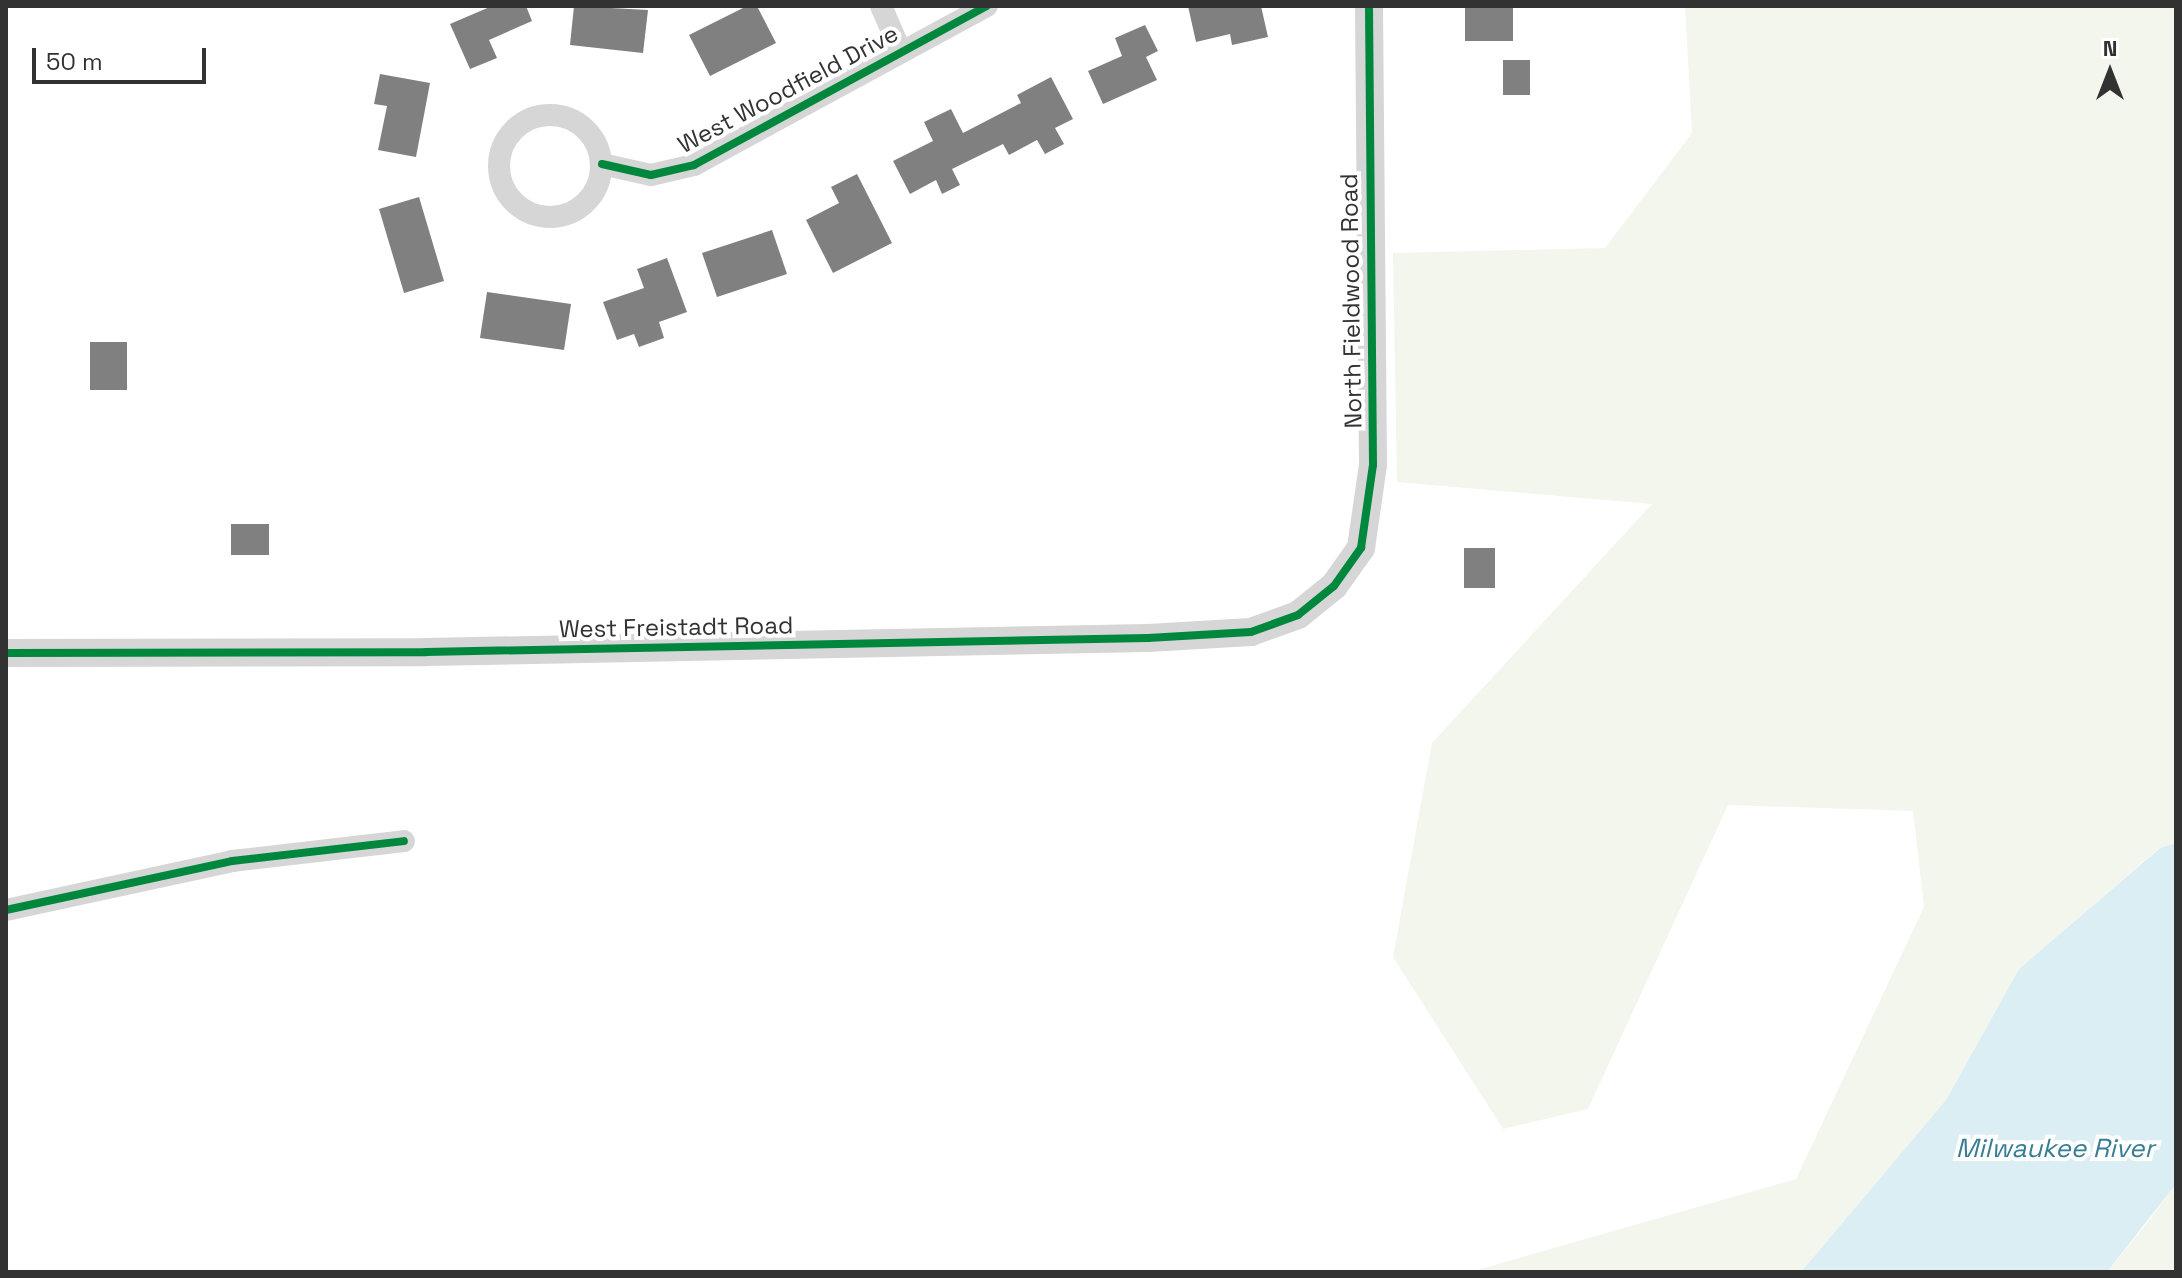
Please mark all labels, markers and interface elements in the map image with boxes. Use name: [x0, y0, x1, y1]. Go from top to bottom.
street label: West Woodfield Drive: [673, 19, 903, 159]
scale bar: [36, 32, 210, 82]
north arrow: [2070, 32, 2150, 112]
text: N: [2103, 34, 2117, 62]
text: 50 m: [46, 46, 103, 77]
street label: North Fieldwood Road: [1334, 173, 1368, 429]
street label: West Freistadt Road: [559, 611, 793, 643]
water label: Milwaukee River: [1956, 1133, 2154, 1165]

